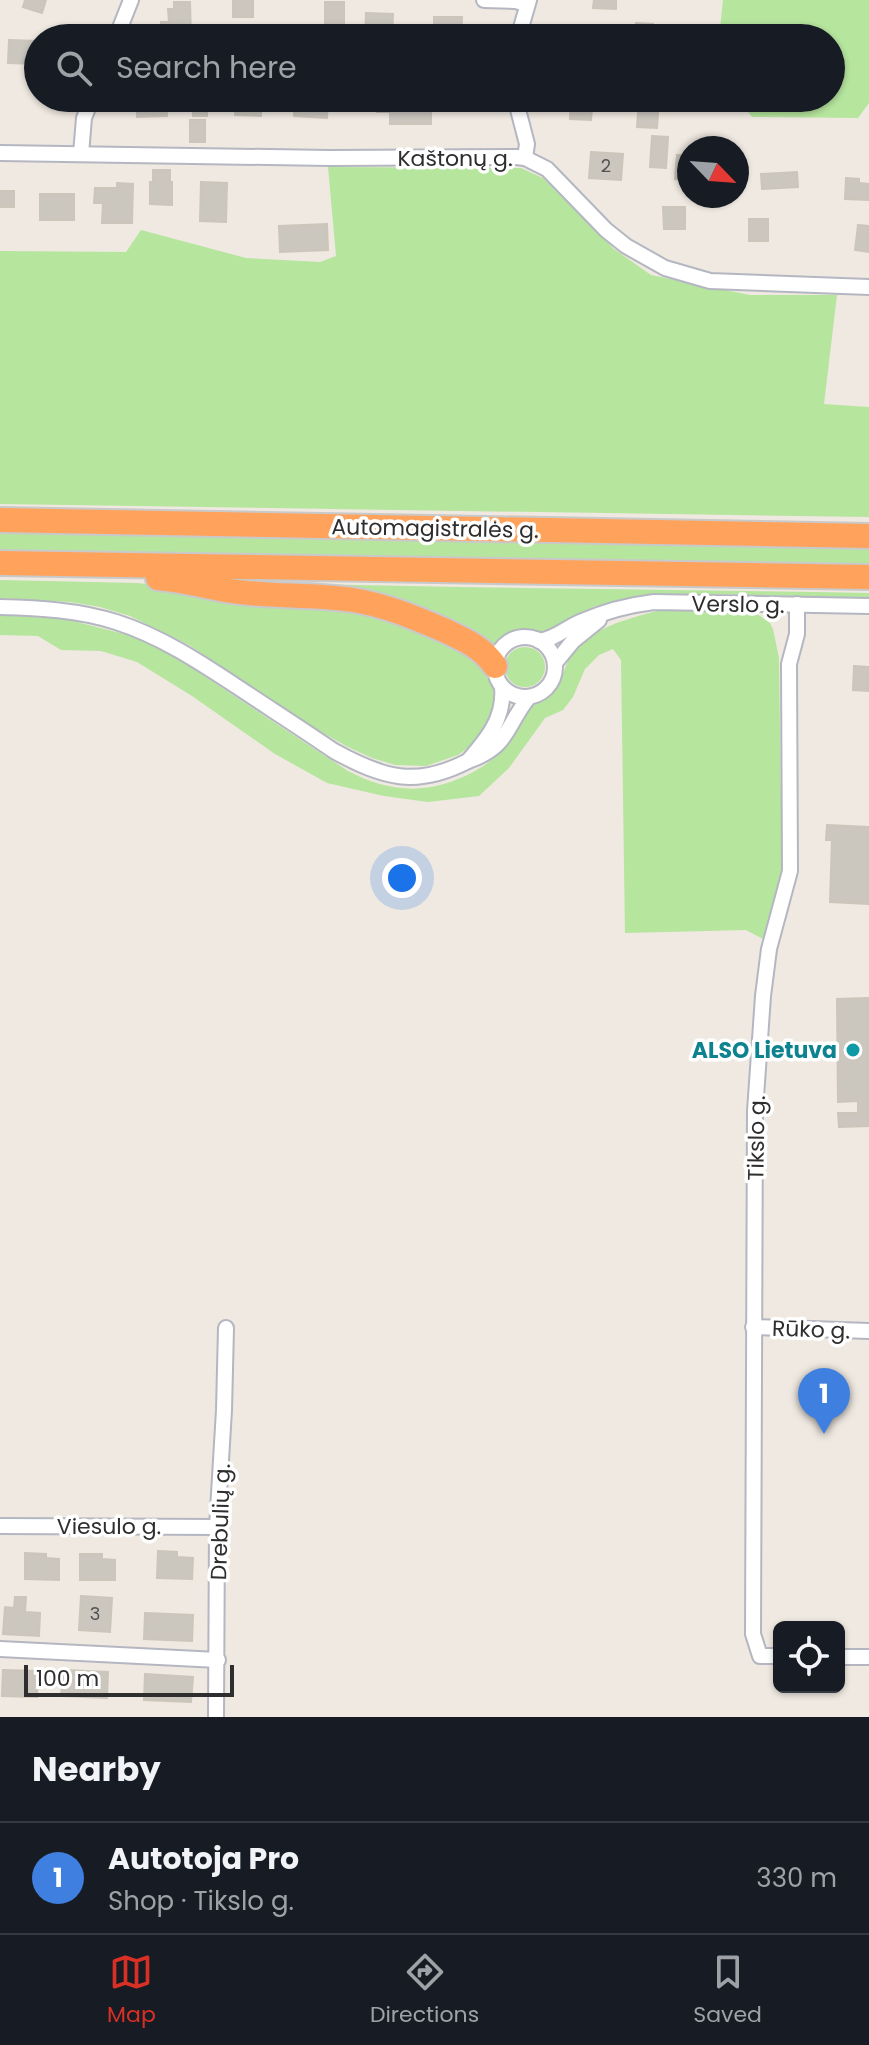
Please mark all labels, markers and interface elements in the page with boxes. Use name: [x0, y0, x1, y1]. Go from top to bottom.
search box: [24, 24, 845, 112]
icon: search: [52, 46, 96, 90]
text: Search here: [116, 46, 297, 89]
north arrow: [677, 136, 749, 208]
street label: Kaštonų g.: [397, 143, 513, 174]
house number: 2: [601, 153, 611, 178]
street label: Automagistralės g.: [331, 511, 539, 546]
street label: Verslo g.: [691, 588, 785, 621]
your location: [382, 858, 422, 898]
place label: ALSO Lietuva: [692, 1035, 837, 1066]
marker: ALSO Lietuva: [844, 1041, 862, 1059]
street label: Tikslo g.: [740, 1095, 773, 1181]
street label: Rūko g.: [771, 1313, 851, 1346]
pin: 1: [798, 1368, 850, 1434]
street label: Drebulių g.: [203, 1463, 238, 1581]
street label: Viesulo g.: [57, 1511, 161, 1542]
house number: 3: [90, 1601, 100, 1626]
map controls: [773, 1621, 845, 1693]
button: locate: [773, 1621, 845, 1693]
scale bar: [24, 1661, 234, 1697]
text: 100 m: [36, 1663, 99, 1694]
text: Nearby: [32, 1745, 161, 1793]
text: Autotoja Pro: [108, 1837, 299, 1880]
text: 1: [53, 1860, 63, 1896]
text: 330 m: [756, 1860, 837, 1896]
text: Shop · Tikslo g.: [108, 1883, 294, 1919]
tab: Map: [107, 1950, 156, 2031]
tab: Directions: [370, 1950, 479, 2031]
tab: Saved: [693, 1950, 762, 2031]

